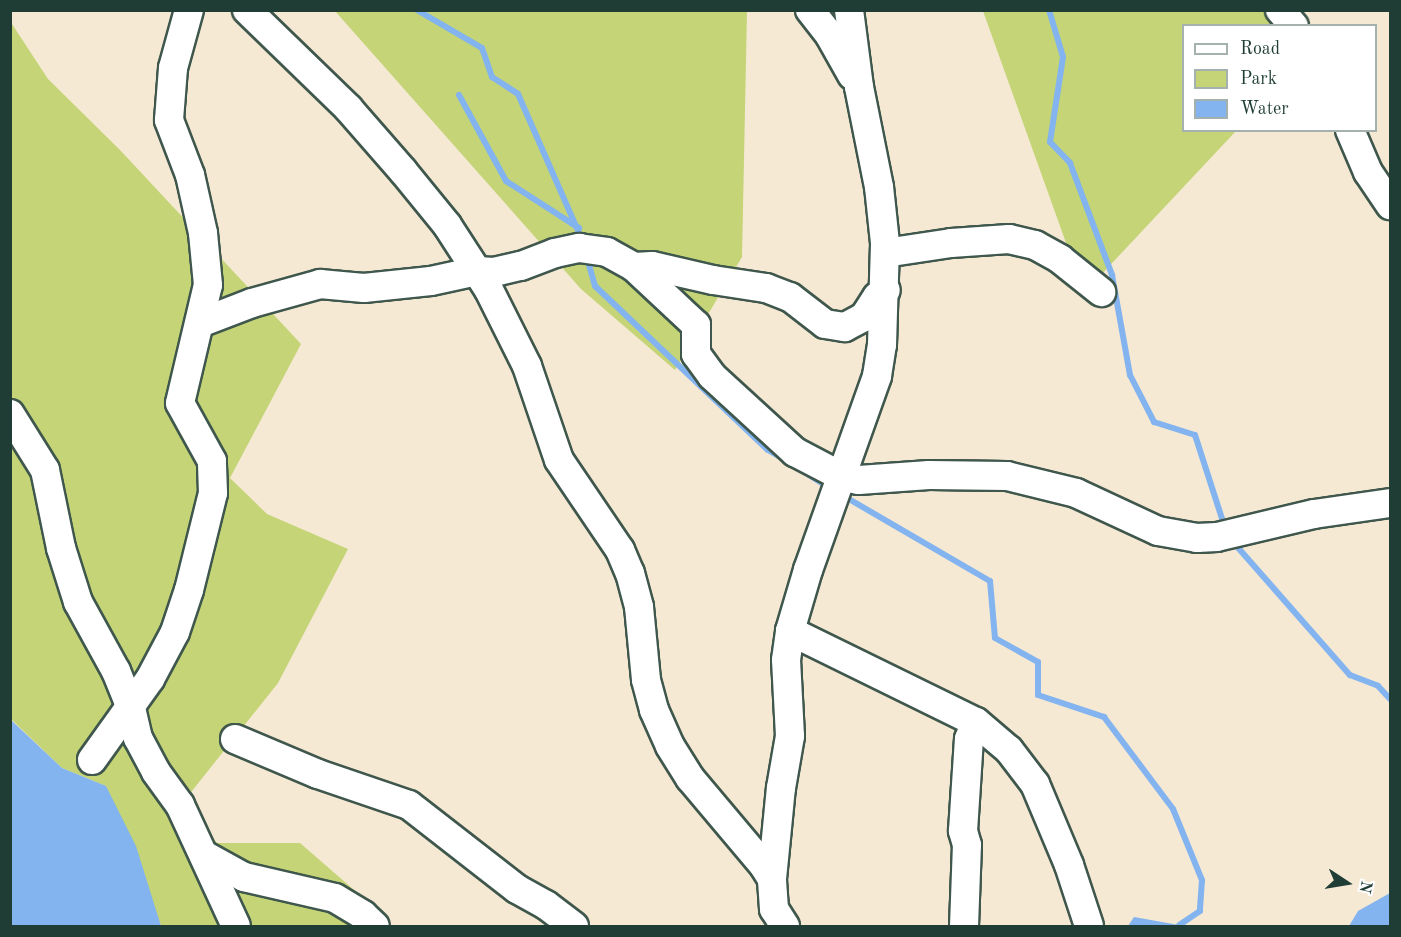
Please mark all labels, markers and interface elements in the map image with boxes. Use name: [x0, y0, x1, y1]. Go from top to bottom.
legend: [1182, 24, 1377, 132]
text: Road: [1240, 40, 1280, 58]
text: Park: [1240, 70, 1277, 88]
text: Water: [1240, 100, 1289, 118]
north arrow: [1317, 853, 1377, 913]
text: N: [1356, 879, 1374, 894]

